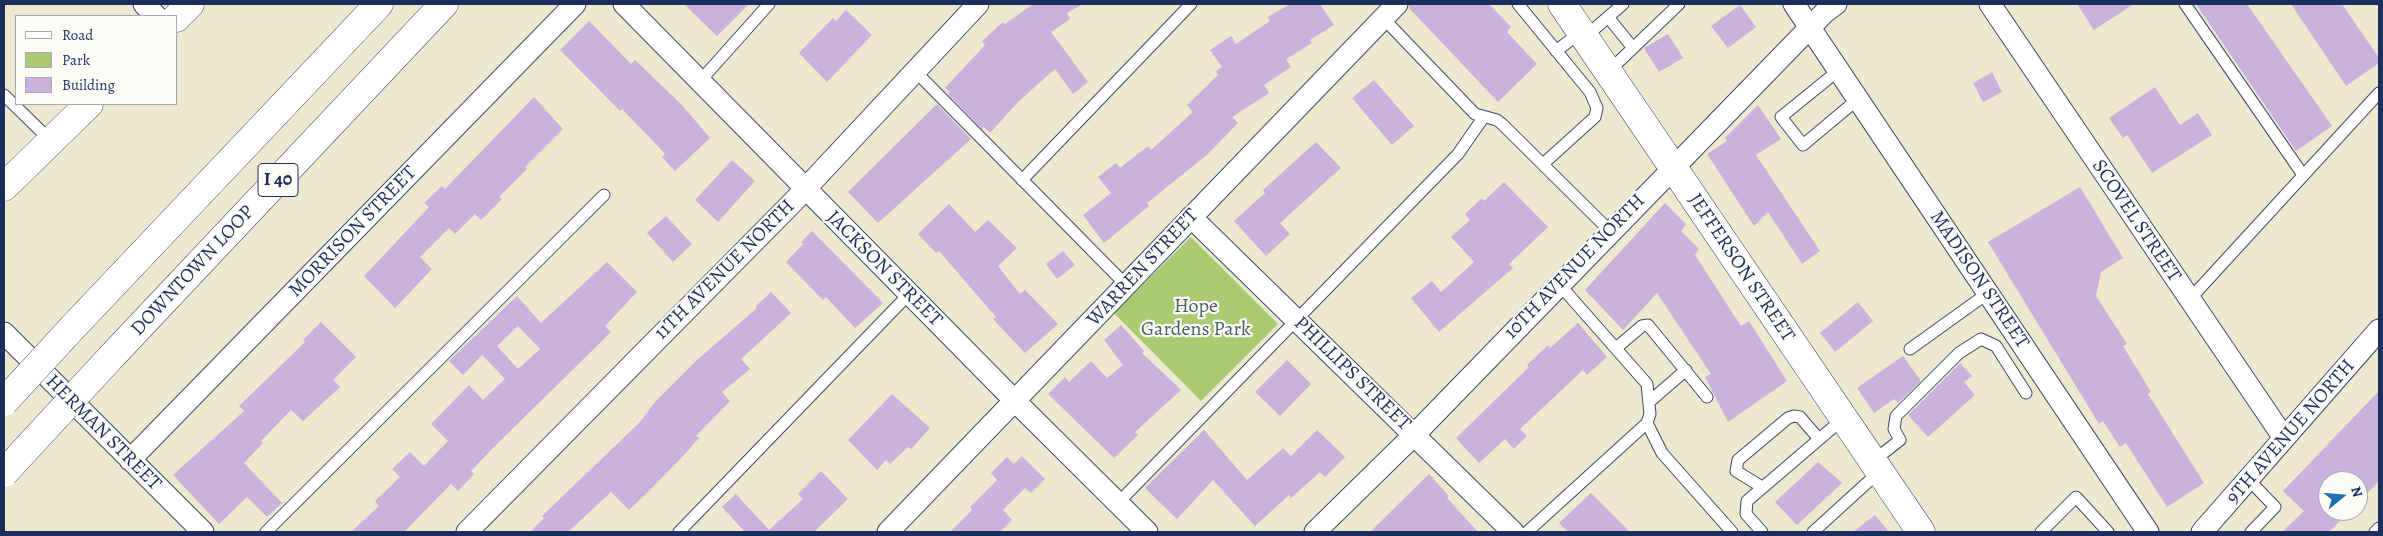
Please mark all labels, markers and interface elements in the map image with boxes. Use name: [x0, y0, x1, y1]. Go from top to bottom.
legend: [15, 15, 178, 105]
text: Road: [62, 25, 93, 45]
text: Park: [62, 50, 90, 70]
text: Building: [62, 75, 115, 95]
street label: SCOVEL STREET: [2086, 155, 2186, 287]
street label: MORRISON STREET: [284, 161, 422, 303]
road number: I 40: [258, 164, 298, 196]
street label: 10TH AVENUE NORTH: [1499, 189, 1651, 345]
street label: JEFFERSON STREET: [1682, 189, 1800, 347]
street label: 11TH AVENUE NORTH: [650, 195, 800, 345]
street label: DOWNTOWN LOOP: [126, 201, 260, 341]
street label: WARREN STREET: [1082, 204, 1204, 332]
street label: JACKSON STREET: [821, 206, 947, 332]
street label: MADISON STREET: [1924, 207, 2034, 353]
park label: Hope Gardens Park: [1141, 295, 1251, 342]
street label: PHILLIPS STREET: [1288, 312, 1416, 436]
street label: 9TH AVENUE NORTH: [2222, 355, 2360, 509]
street label: HERMAN STREET: [40, 370, 166, 496]
north arrow: [2318, 471, 2368, 521]

